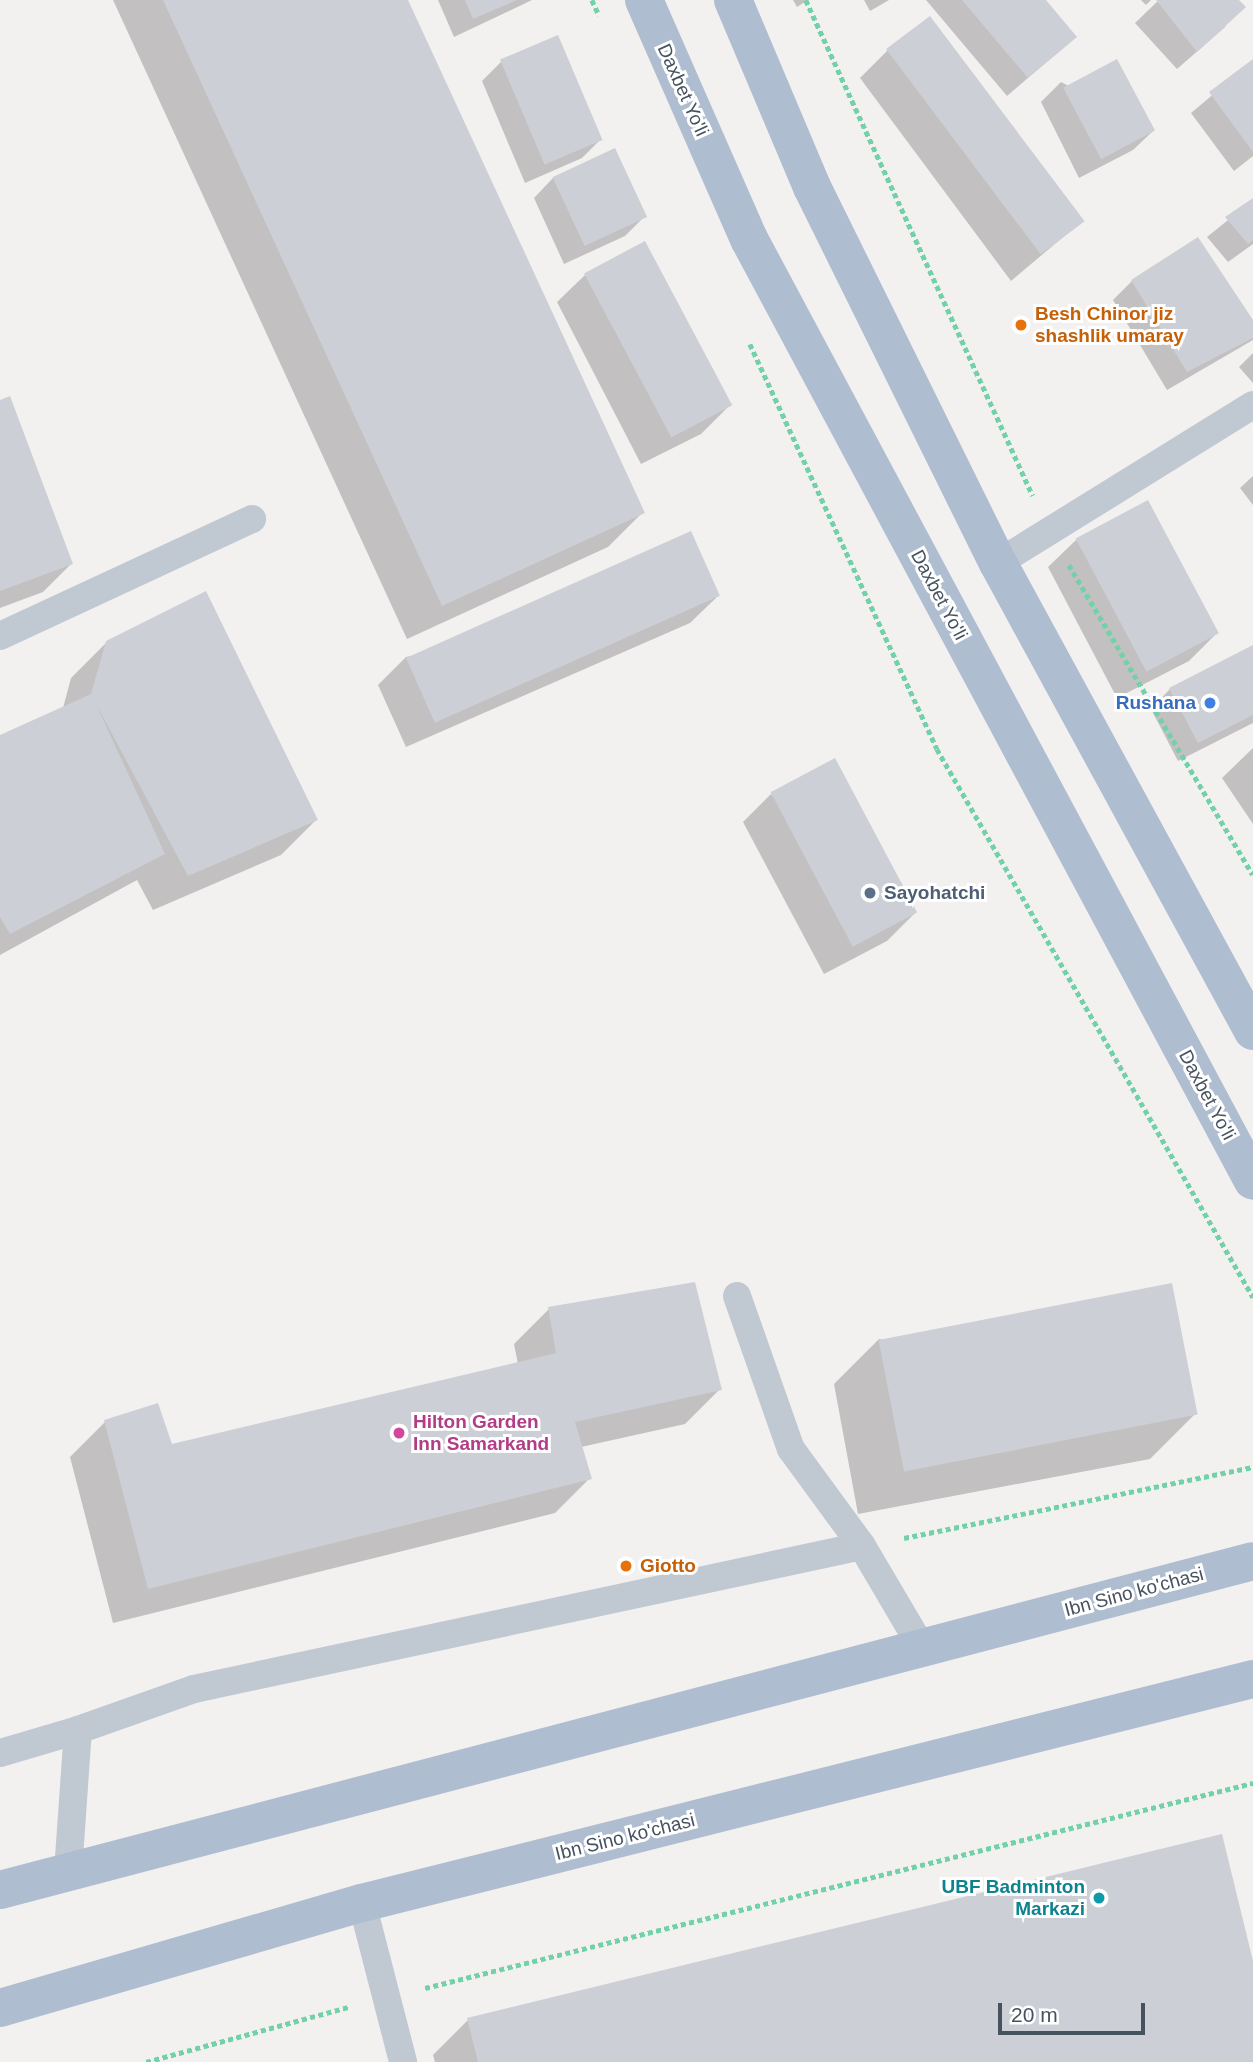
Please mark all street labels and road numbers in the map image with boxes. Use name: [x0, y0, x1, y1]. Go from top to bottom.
street label: Daxbet Yo'li: [652, 40, 714, 140]
street label: Daxbet Yo'li: [906, 546, 972, 644]
street label: Daxbet Yo'li: [1174, 1046, 1240, 1144]
street label: Ibn Sino ko'chasi: [1062, 1562, 1206, 1622]
street label: Ibn Sino ko'chasi: [553, 1809, 697, 1865]

